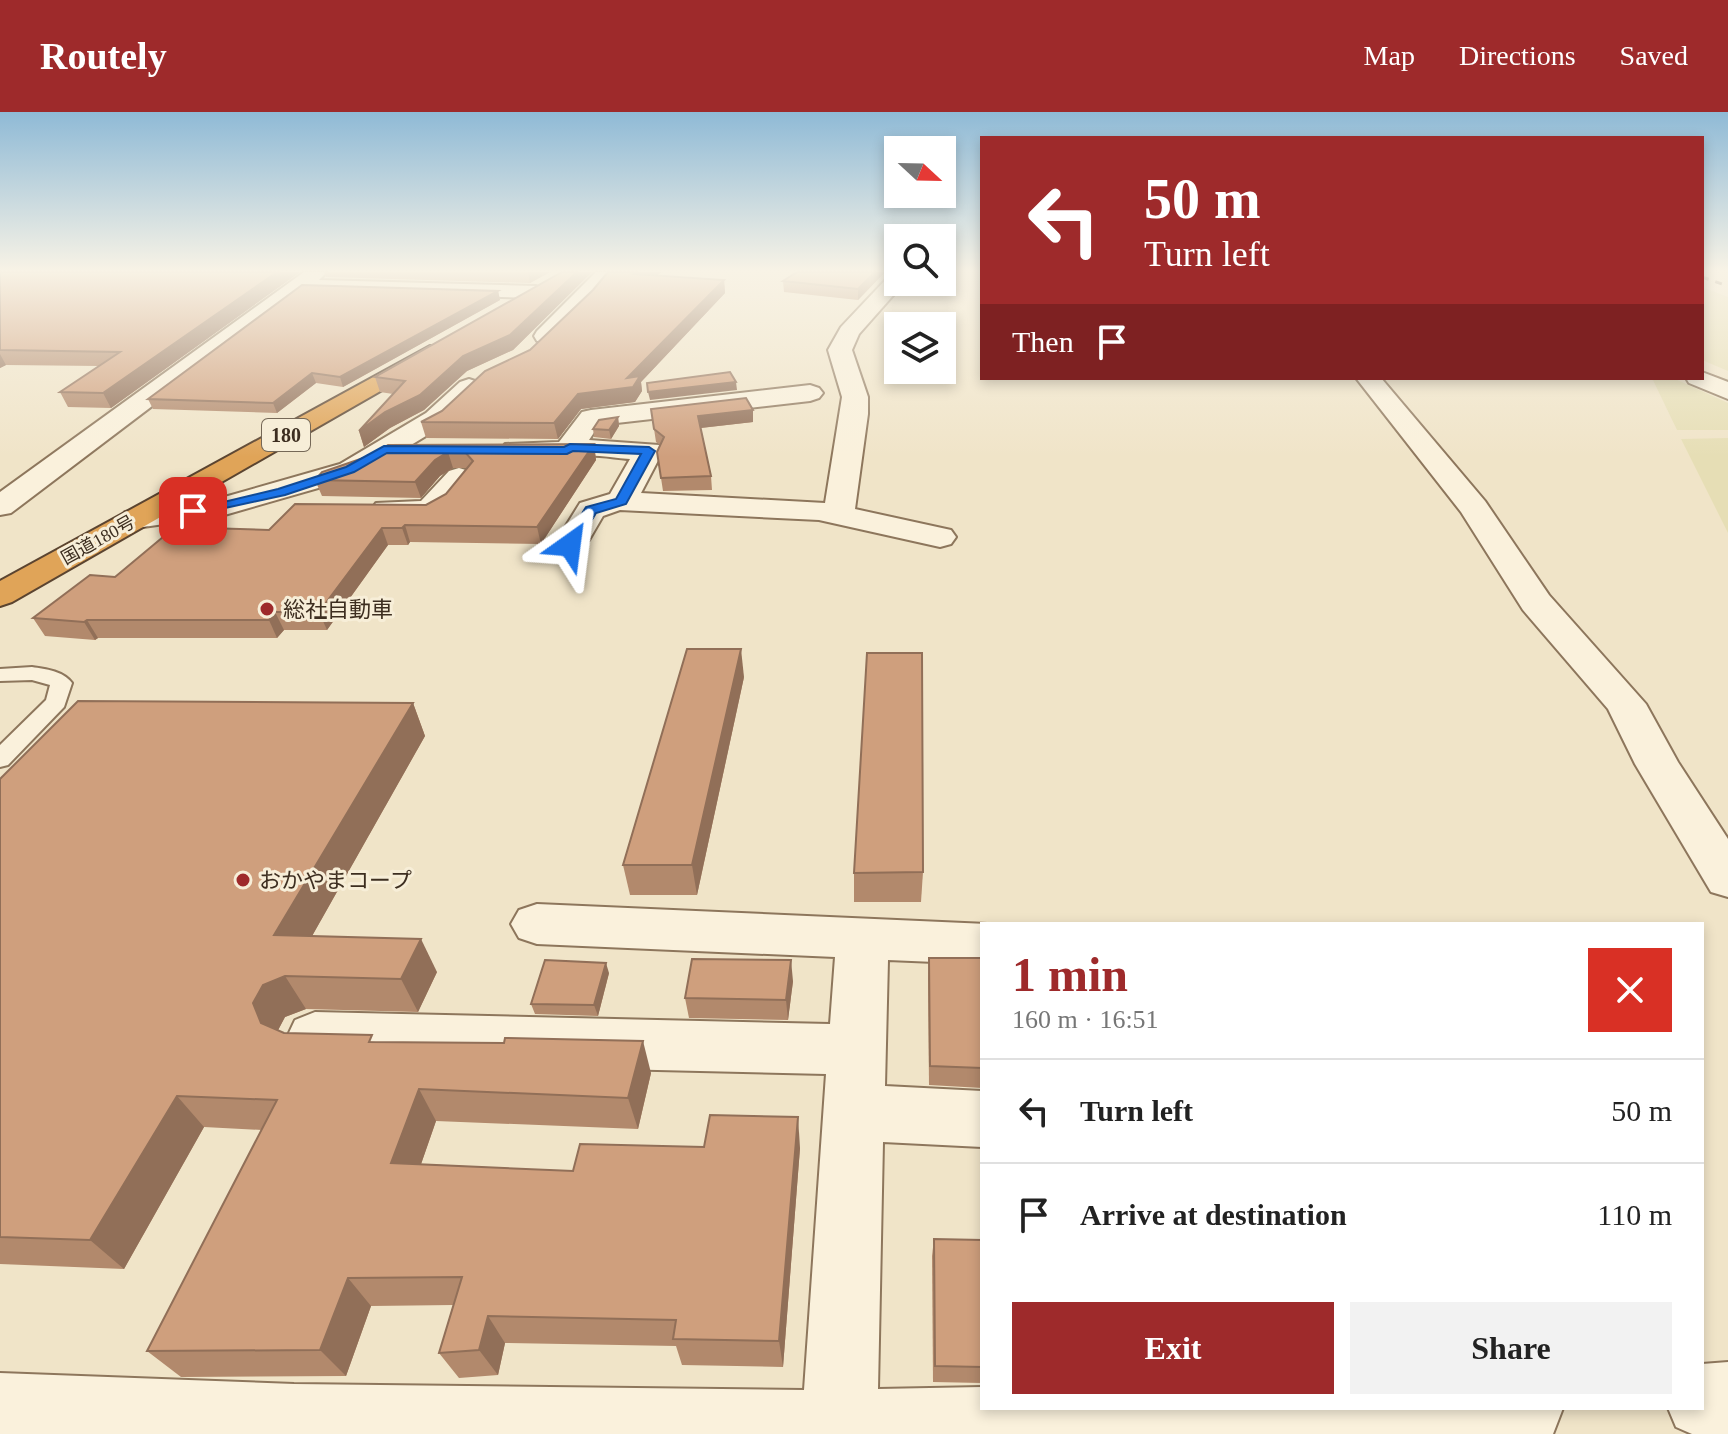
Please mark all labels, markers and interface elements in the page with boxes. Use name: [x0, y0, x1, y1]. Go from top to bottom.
text: Routely: [40, 35, 167, 77]
text: Map: [1364, 40, 1415, 71]
text: Directions: [1459, 40, 1576, 71]
text: Saved: [1620, 40, 1688, 71]
north arrow: [884, 136, 956, 208]
map controls: [884, 136, 956, 384]
icon: left: [1012, 168, 1116, 272]
text: 50 m: [1144, 168, 1261, 230]
button: search: [884, 224, 956, 296]
text: Turn left: [1144, 234, 1270, 274]
button: layers: [884, 312, 956, 384]
icon: arrive: [1090, 320, 1134, 364]
text: Then: [1012, 325, 1074, 358]
road number: 180: [262, 419, 310, 451]
pin: [159, 477, 227, 545]
icon: arrive: [171, 489, 215, 533]
position arrow: [528, 503, 612, 587]
street label: 国道180号: [58, 512, 138, 568]
place label: 総社自動車: [283, 597, 393, 622]
marker: 総社自動車: [258, 600, 276, 618]
place label: おかやまコープ: [259, 868, 412, 893]
marker: おかやまコープ: [234, 871, 252, 889]
text: 1 min: [1012, 948, 1128, 1001]
button: close: [1588, 948, 1672, 1032]
text: 160 m · 16:51: [1012, 1005, 1159, 1034]
icon: left: [1012, 1089, 1056, 1133]
text: Turn left: [1080, 1094, 1193, 1127]
text: 50 m: [1611, 1094, 1672, 1127]
icon: arrive: [1012, 1193, 1056, 1237]
text: Arrive at destination: [1080, 1198, 1347, 1231]
text: 110 m: [1597, 1198, 1672, 1231]
button: Exit: [1012, 1302, 1334, 1394]
button: Share: [1350, 1302, 1672, 1394]

